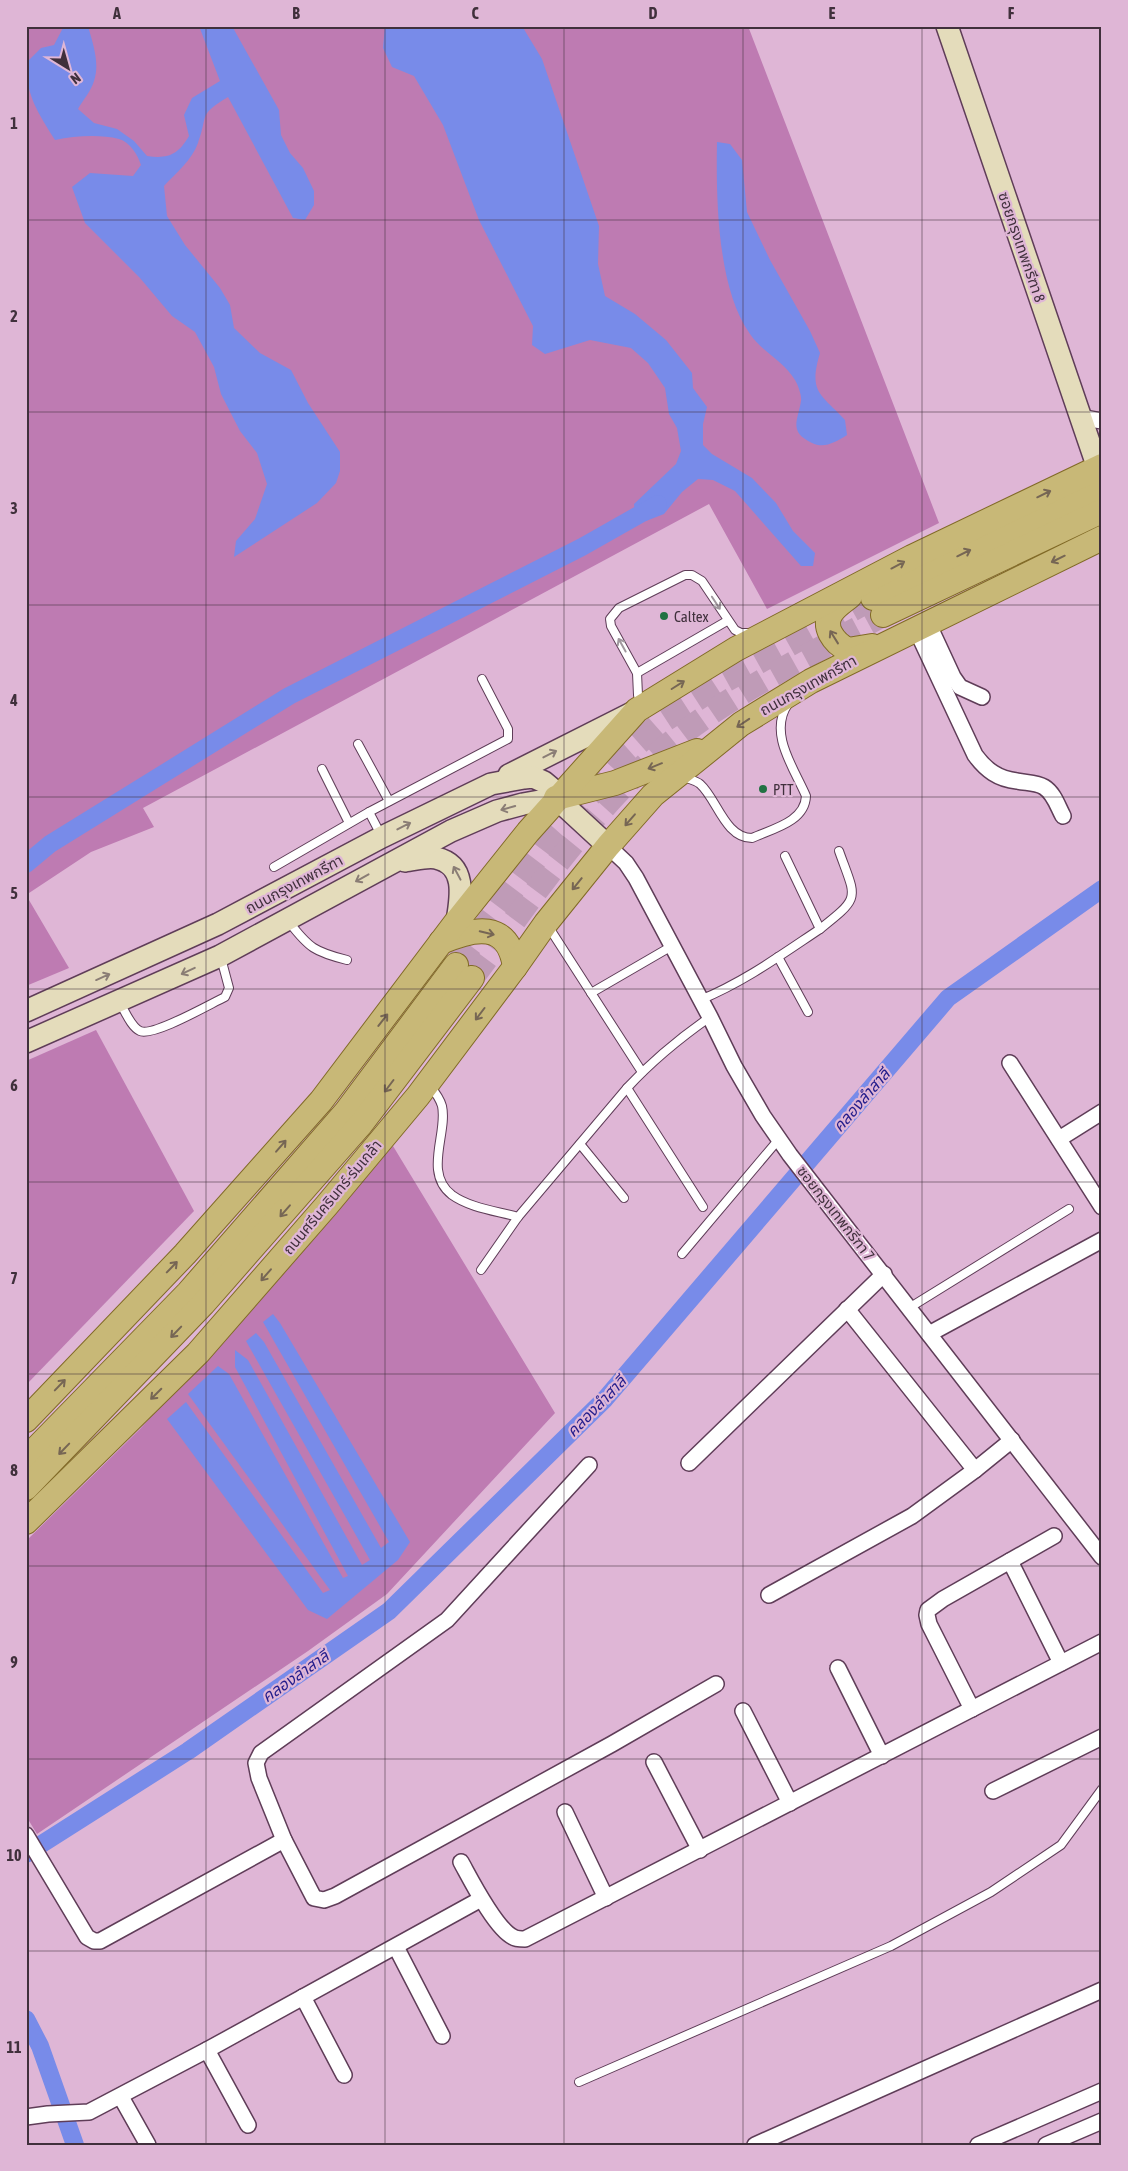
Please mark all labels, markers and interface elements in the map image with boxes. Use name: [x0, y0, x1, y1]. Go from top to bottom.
text: A: [112, 4, 121, 22]
text: B: [292, 4, 300, 22]
text: C: [471, 4, 479, 22]
text: D: [649, 4, 658, 22]
text: E: [829, 4, 836, 22]
text: F: [1008, 4, 1015, 22]
north arrow: [42, 42, 92, 92]
text: N: [68, 70, 84, 87]
text: 1: [10, 114, 18, 132]
street label: ซอยกรุงเทพกรีฑา 8: [994, 190, 1049, 305]
text: 2: [10, 307, 18, 325]
one-way arrow: [1036, 489, 1051, 498]
text: 3: [10, 499, 18, 517]
one-way arrow: [956, 548, 971, 557]
one-way arrow: [1051, 555, 1066, 565]
one-way arrow: [890, 560, 905, 570]
one-way arrow: [711, 596, 721, 610]
place label: Caltex: [674, 608, 709, 625]
marker: Caltex: [658, 610, 670, 622]
one-way arrow: [828, 631, 838, 645]
one-way arrow: [617, 638, 627, 653]
street label: ถนนกรุงเทพกรีฑา: [757, 651, 860, 719]
one-way arrow: [671, 679, 685, 689]
text: 4: [9, 691, 18, 709]
one-way arrow: [737, 718, 751, 728]
one-way arrow: [542, 749, 557, 758]
one-way arrow: [648, 763, 663, 772]
place label: PTT: [773, 781, 794, 798]
marker: PTT: [757, 783, 769, 795]
one-way arrow: [501, 803, 517, 813]
one-way arrow: [624, 814, 636, 827]
one-way arrow: [396, 821, 411, 830]
street label: ถนนกรุงเทพกรีฑา: [243, 851, 346, 918]
one-way arrow: [451, 867, 461, 881]
one-way arrow: [356, 874, 370, 884]
one-way arrow: [572, 877, 583, 890]
text: 5: [10, 884, 18, 902]
one-way arrow: [478, 929, 494, 938]
one-way arrow: [181, 967, 196, 977]
one-way arrow: [95, 972, 110, 982]
one-way arrow: [475, 1007, 485, 1021]
one-way arrow: [378, 1014, 389, 1027]
water label: คลองลำสาลี: [829, 1064, 894, 1135]
text: 6: [10, 1076, 18, 1094]
one-way arrow: [384, 1079, 395, 1092]
street label: ถนนศรีนครินทร์-ร่มเกล้า: [279, 1136, 385, 1258]
one-way arrow: [275, 1140, 286, 1153]
street label: ซอยกรุงเทพกรีฑา 7: [793, 1162, 878, 1264]
one-way arrow: [279, 1204, 291, 1217]
one-way arrow: [166, 1262, 178, 1274]
one-way arrow: [260, 1268, 272, 1281]
text: 7: [10, 1269, 18, 1287]
one-way arrow: [171, 1325, 183, 1337]
water label: คลองลำสาลี: [563, 1371, 631, 1440]
one-way arrow: [54, 1378, 66, 1391]
one-way arrow: [150, 1388, 162, 1401]
one-way arrow: [58, 1442, 70, 1455]
text: 8: [10, 1461, 18, 1479]
water label: คลองลำสาลี: [258, 1645, 333, 1705]
text: 9: [10, 1653, 18, 1671]
text: 10: [6, 1846, 22, 1864]
text: 11: [6, 2038, 22, 2056]

